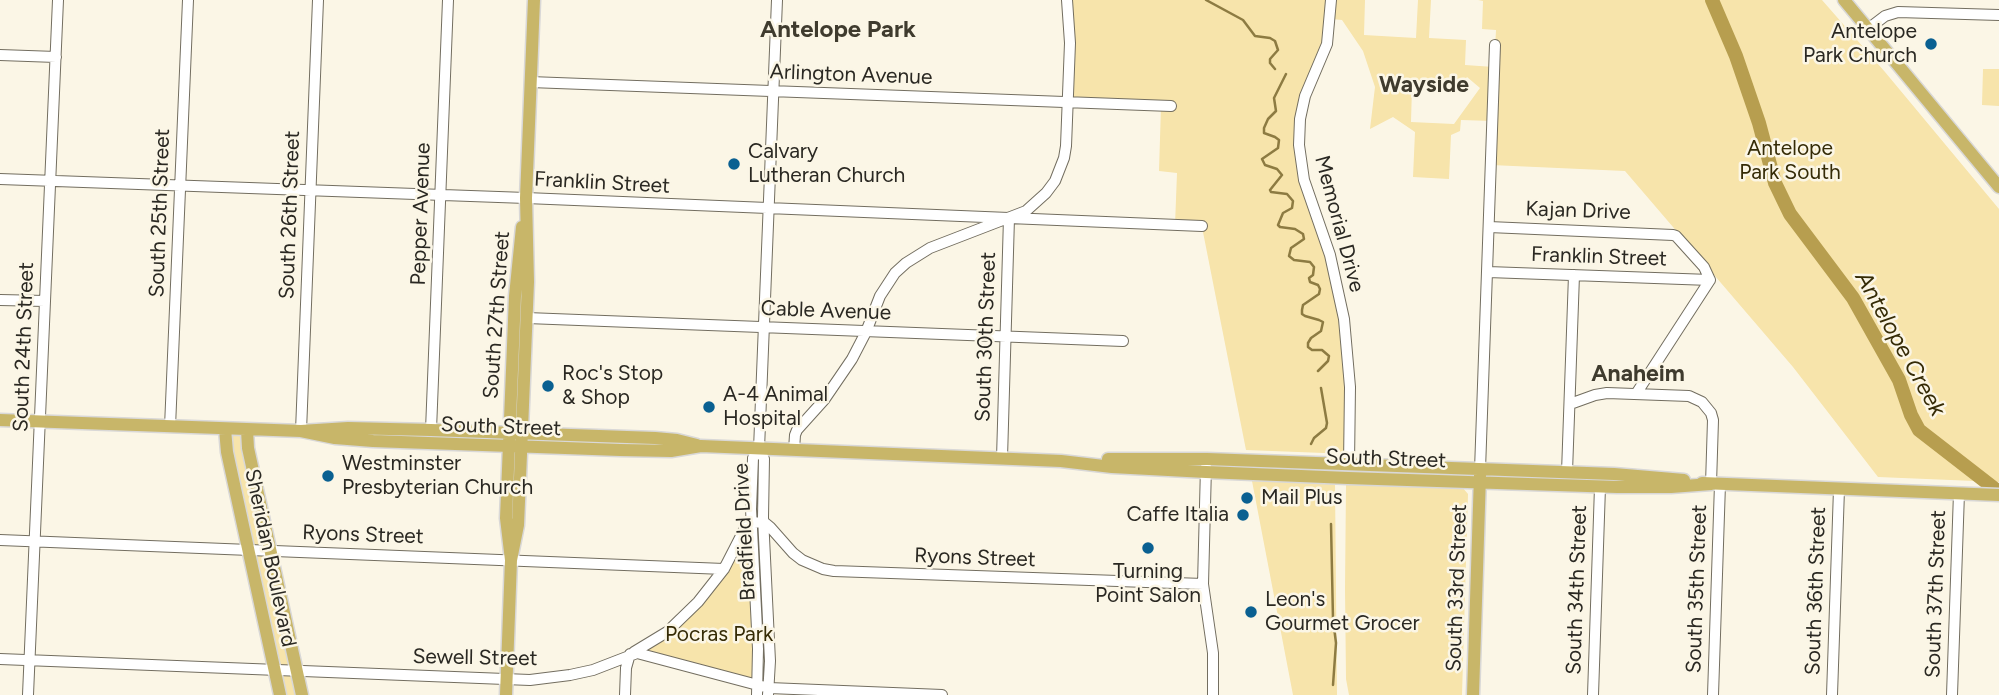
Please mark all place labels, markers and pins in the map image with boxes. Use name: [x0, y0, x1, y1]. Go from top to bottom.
place label: Antelope Park Church: [1803, 19, 1917, 69]
marker: Antelope Park Church: [1923, 36, 1939, 52]
place label: Calvary Lutheran Church: [748, 139, 905, 189]
marker: Calvary Lutheran Church: [726, 156, 742, 172]
place label: Roc's Stop & Shop: [562, 361, 663, 411]
marker: Roc's Stop & Shop: [540, 378, 556, 394]
place label: A-4 Animal Hospital: [723, 382, 828, 432]
marker: A-4 Animal Hospital: [701, 399, 717, 415]
place label: Westminster Presbyterian Church: [342, 451, 533, 501]
marker: Westminster Presbyterian Church: [320, 468, 336, 484]
place label: Mail Plus: [1261, 485, 1342, 511]
marker: Mail Plus: [1239, 490, 1255, 506]
place label: Caffe Italia: [1127, 502, 1229, 528]
marker: Caffe Italia: [1235, 507, 1251, 523]
marker: Turning Point Salon: [1140, 540, 1156, 556]
place label: Turning Point Salon: [1095, 559, 1201, 609]
place label: Leon's Gourmet Grocer: [1265, 587, 1420, 637]
marker: Leon's Gourmet Grocer: [1243, 604, 1259, 620]

